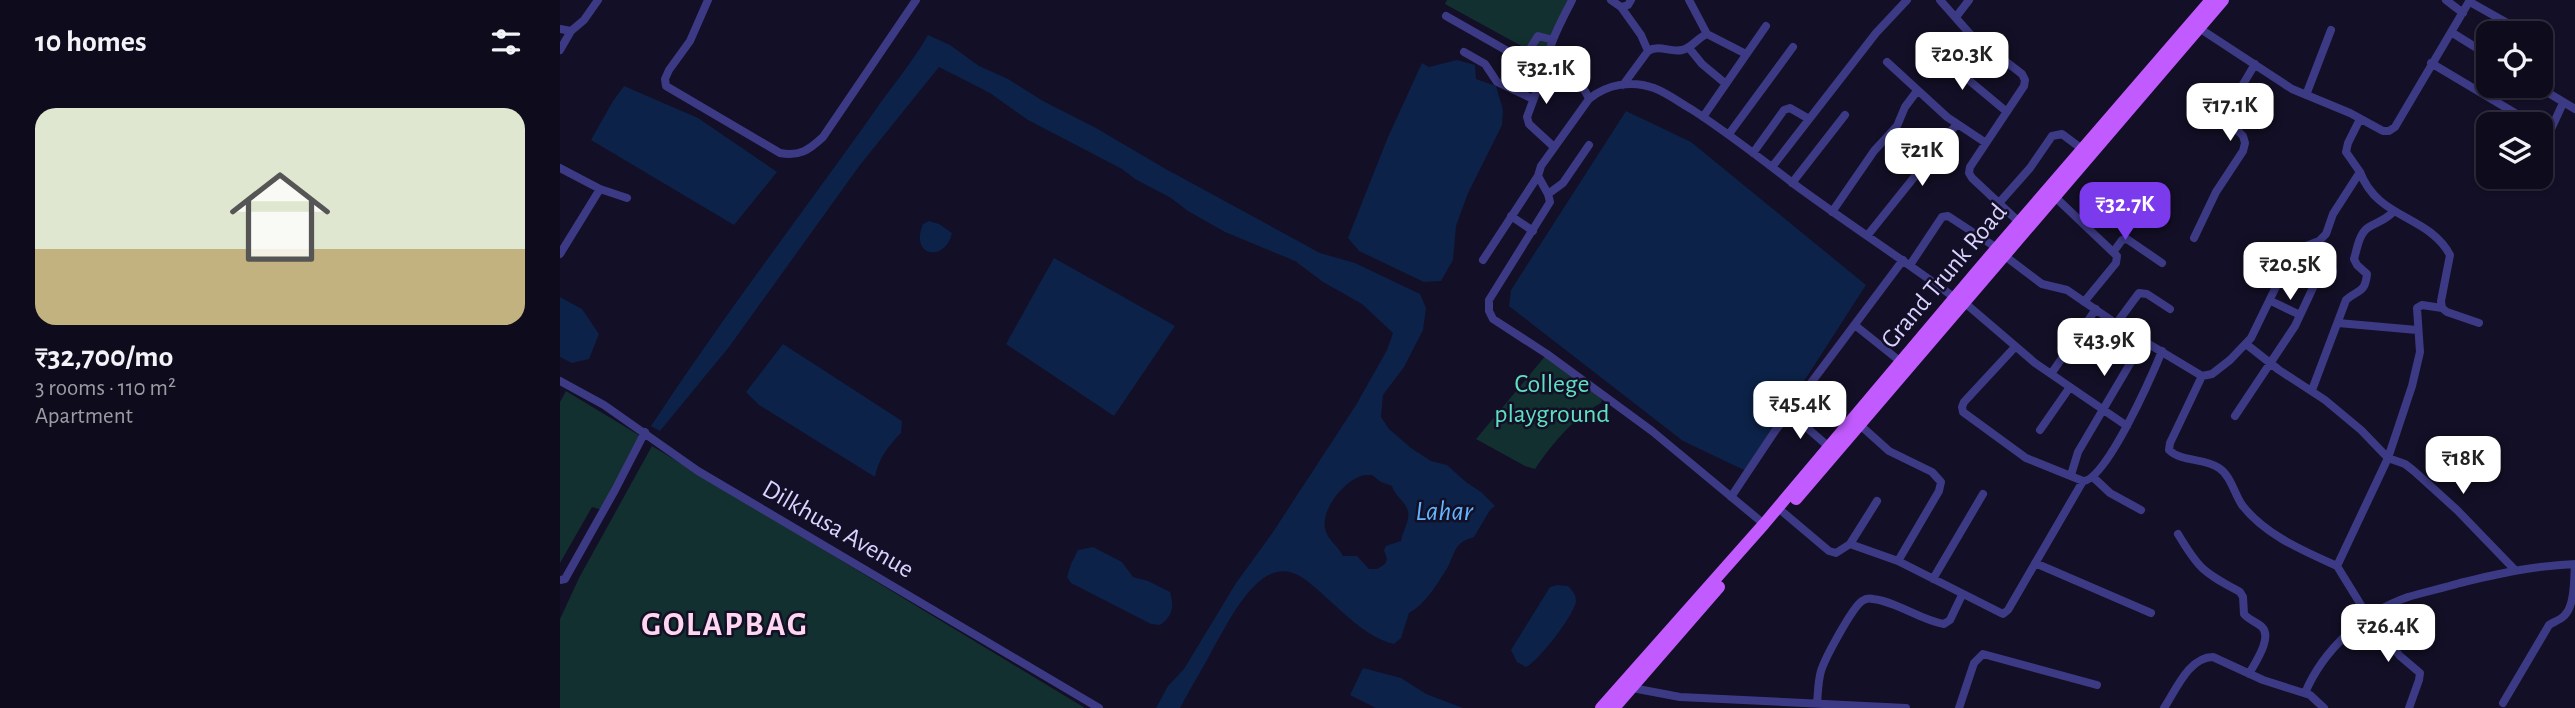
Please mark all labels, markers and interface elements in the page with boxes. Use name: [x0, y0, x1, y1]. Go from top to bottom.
map controls: [2476, 21, 2553, 189]
button: locate: [2476, 21, 2553, 98]
icon: filters: [487, 23, 525, 61]
text: 10 homes: [35, 27, 146, 57]
pin: ₹20.3K: [1905, 32, 2019, 92]
text: ₹20.3K: [1931, 43, 1993, 66]
pin: ₹32.1K: [1489, 46, 1603, 106]
text: ₹32.1K: [1517, 57, 1575, 80]
pin: ₹17.1K: [2173, 83, 2287, 143]
text: ₹17.1K: [2203, 94, 2257, 117]
button: layers: [2476, 112, 2553, 189]
pin: ₹21K: [1881, 128, 1963, 188]
text: ₹21K: [1901, 139, 1943, 162]
icon: home: [217, 154, 343, 280]
pin: ₹32.7K: [2068, 182, 2182, 242]
text: ₹32.7K: [2095, 193, 2155, 216]
street label: Grand Trunk Road: [1876, 199, 2012, 353]
pin: ₹20.5K: [2233, 243, 2347, 302]
text: ₹20.5K: [2259, 253, 2321, 276]
pin: ₹43.9K: [2047, 318, 2161, 378]
text: ₹43.9K: [2074, 329, 2134, 352]
text: ₹32,700/mo: [35, 342, 173, 372]
park label: College playground: [1494, 371, 1610, 427]
text: 3 rooms · 110 m²: [35, 377, 176, 400]
pin: ₹45.4K: [1743, 382, 1857, 441]
text: ₹45.4K: [1769, 392, 1831, 415]
text: Apartment: [35, 405, 133, 428]
pin: ₹18K: [2422, 436, 2504, 496]
text: ₹18K: [2442, 447, 2484, 470]
street label: Dilkhusa Avenue: [758, 475, 918, 583]
water label: Lahar: [1415, 498, 1474, 526]
pin: ₹26.4K: [2331, 604, 2445, 664]
district label: GOLAPBAG: [641, 609, 809, 642]
text: ₹26.4K: [2357, 615, 2419, 638]

